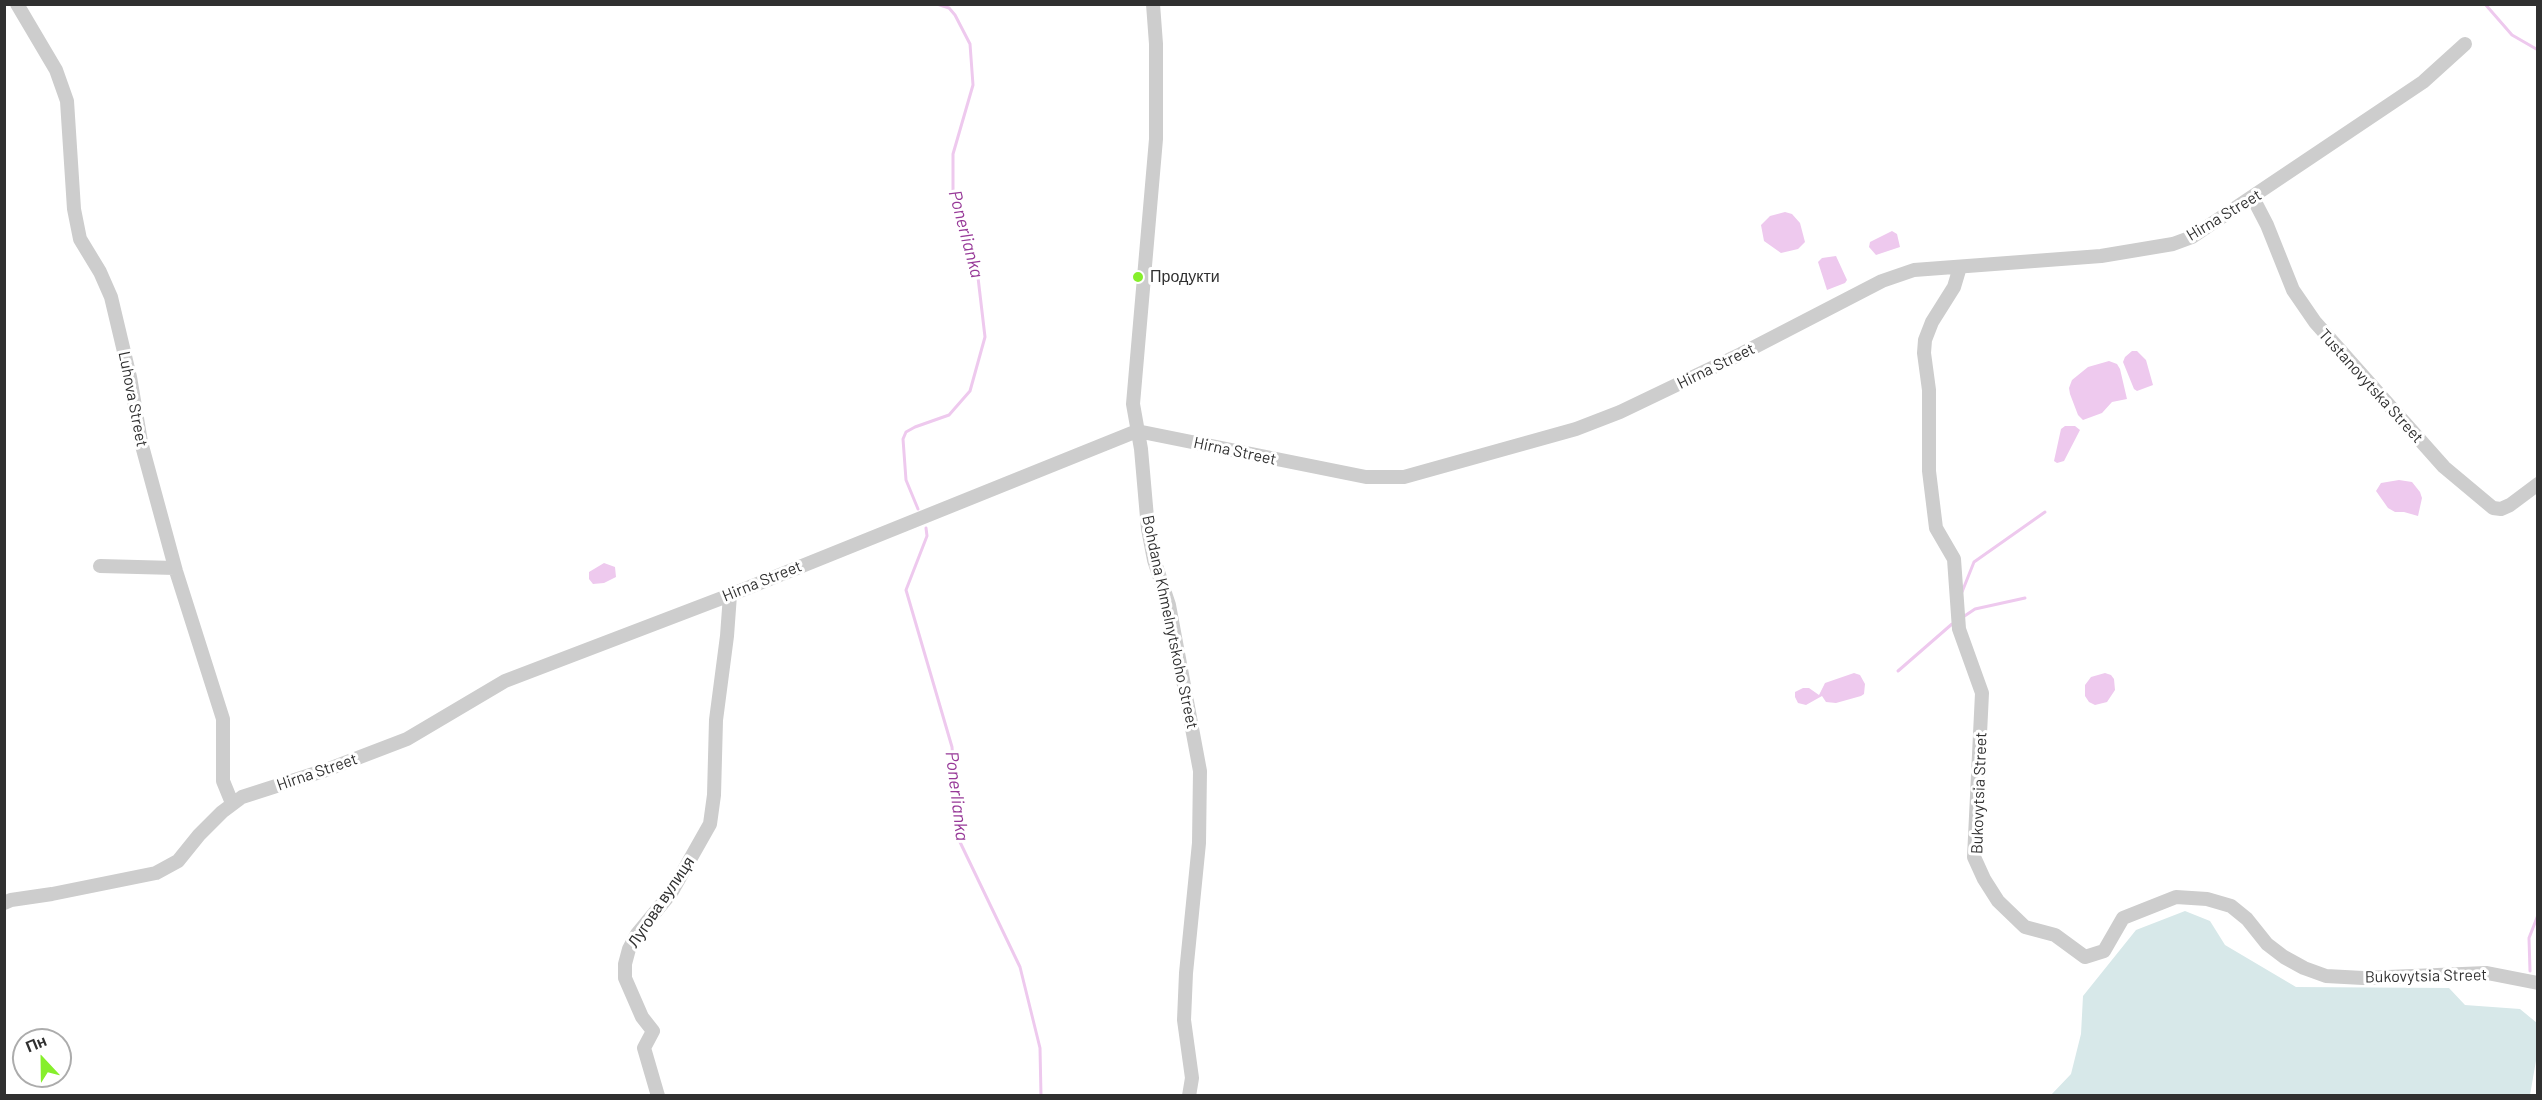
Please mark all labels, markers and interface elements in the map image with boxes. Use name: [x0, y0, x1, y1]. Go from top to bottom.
street label: Hirna Street: [2183, 185, 2265, 245]
water label: Ponerlianka: [944, 188, 988, 280]
place label: Продукти: [1150, 267, 1220, 287]
marker: Продукти: [1131, 270, 1145, 284]
street label: Tustanovytska Street: [2315, 325, 2427, 447]
street label: Hirna Street: [1674, 339, 1758, 393]
street label: Luhova Street: [114, 350, 152, 448]
street label: Hirna Street: [1192, 433, 1278, 469]
street label: Bohdana Khmelnytskoho Street: [1138, 513, 1202, 731]
street label: Hirna Street: [719, 556, 805, 606]
street label: Bukovytsia Street: [1967, 732, 1991, 854]
street label: Hirna Street: [274, 749, 360, 795]
water label: Ponerlianka: [941, 750, 973, 842]
street label: Лугова вулиця: [624, 853, 698, 951]
street label: Bukovytsia Street: [2365, 965, 2487, 987]
north arrow: [12, 1028, 72, 1088]
text: Пн: [22, 1030, 49, 1055]

